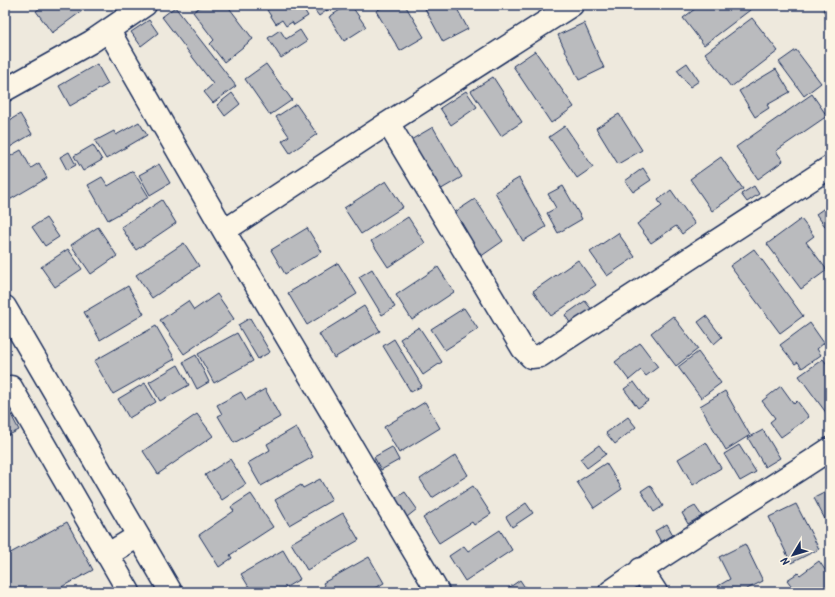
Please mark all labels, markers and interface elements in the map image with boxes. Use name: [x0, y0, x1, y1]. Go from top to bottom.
north arrow: [773, 535, 813, 575]
text: N: [777, 552, 795, 569]

